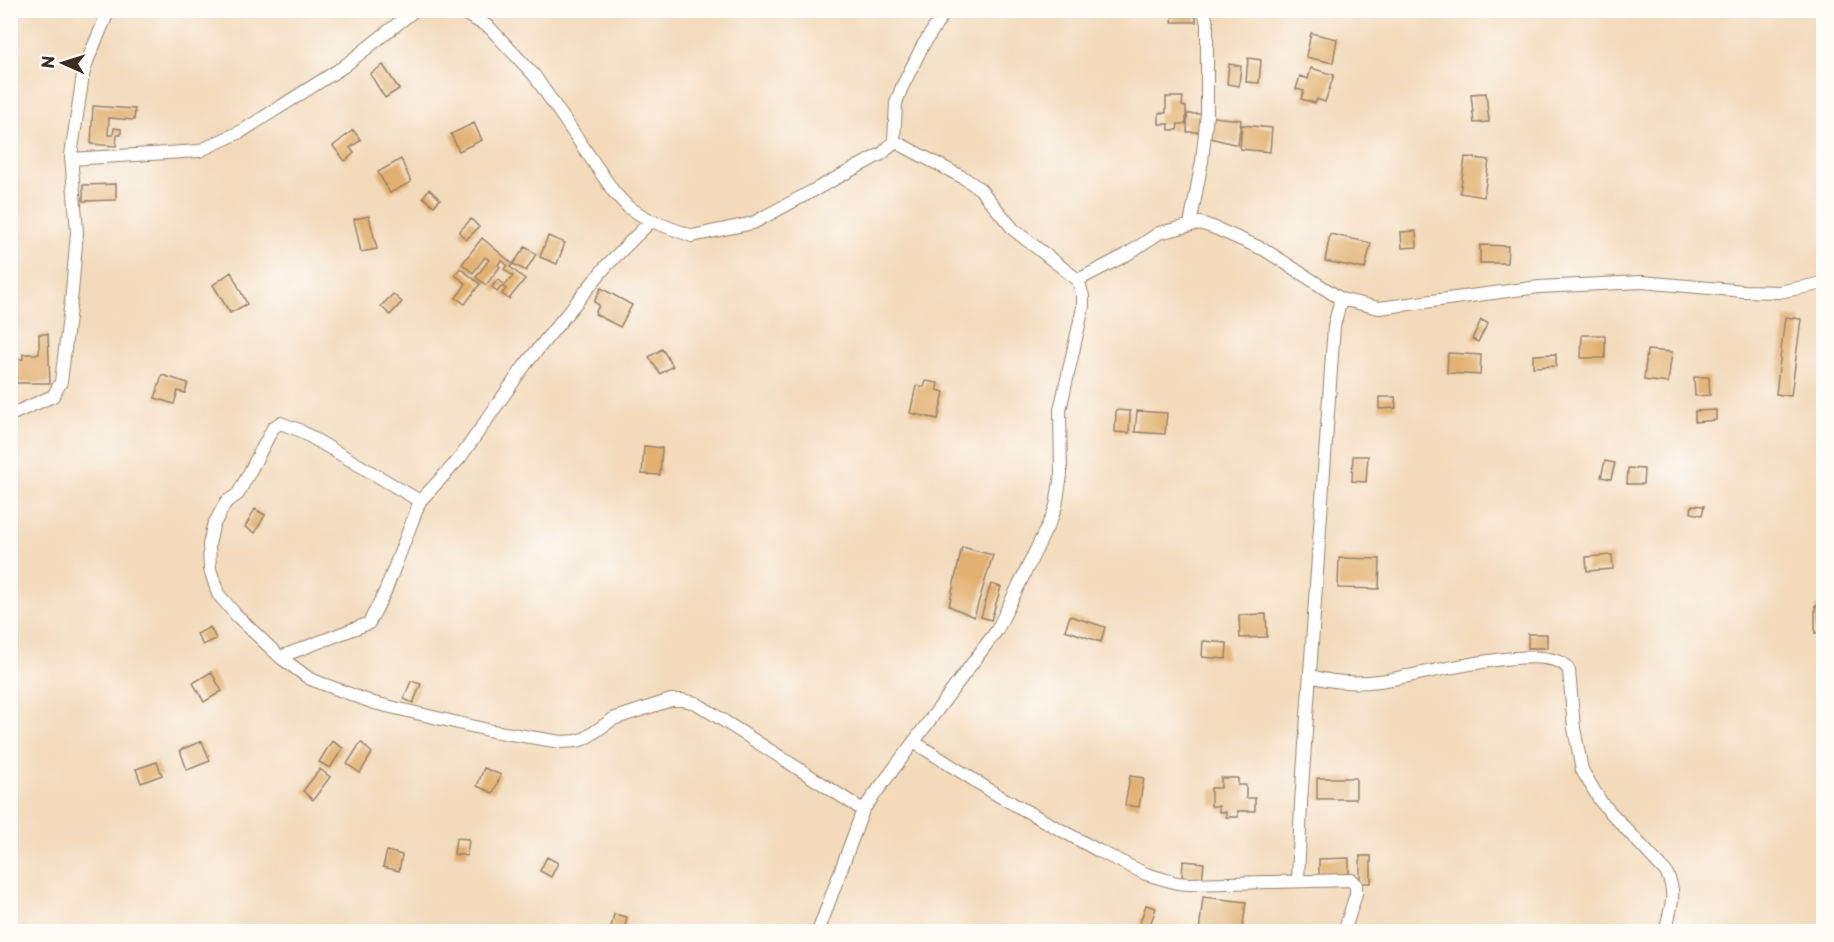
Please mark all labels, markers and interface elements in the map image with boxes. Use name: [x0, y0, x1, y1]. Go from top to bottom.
north arrow: [33, 33, 93, 93]
text: N: [35, 55, 59, 69]

